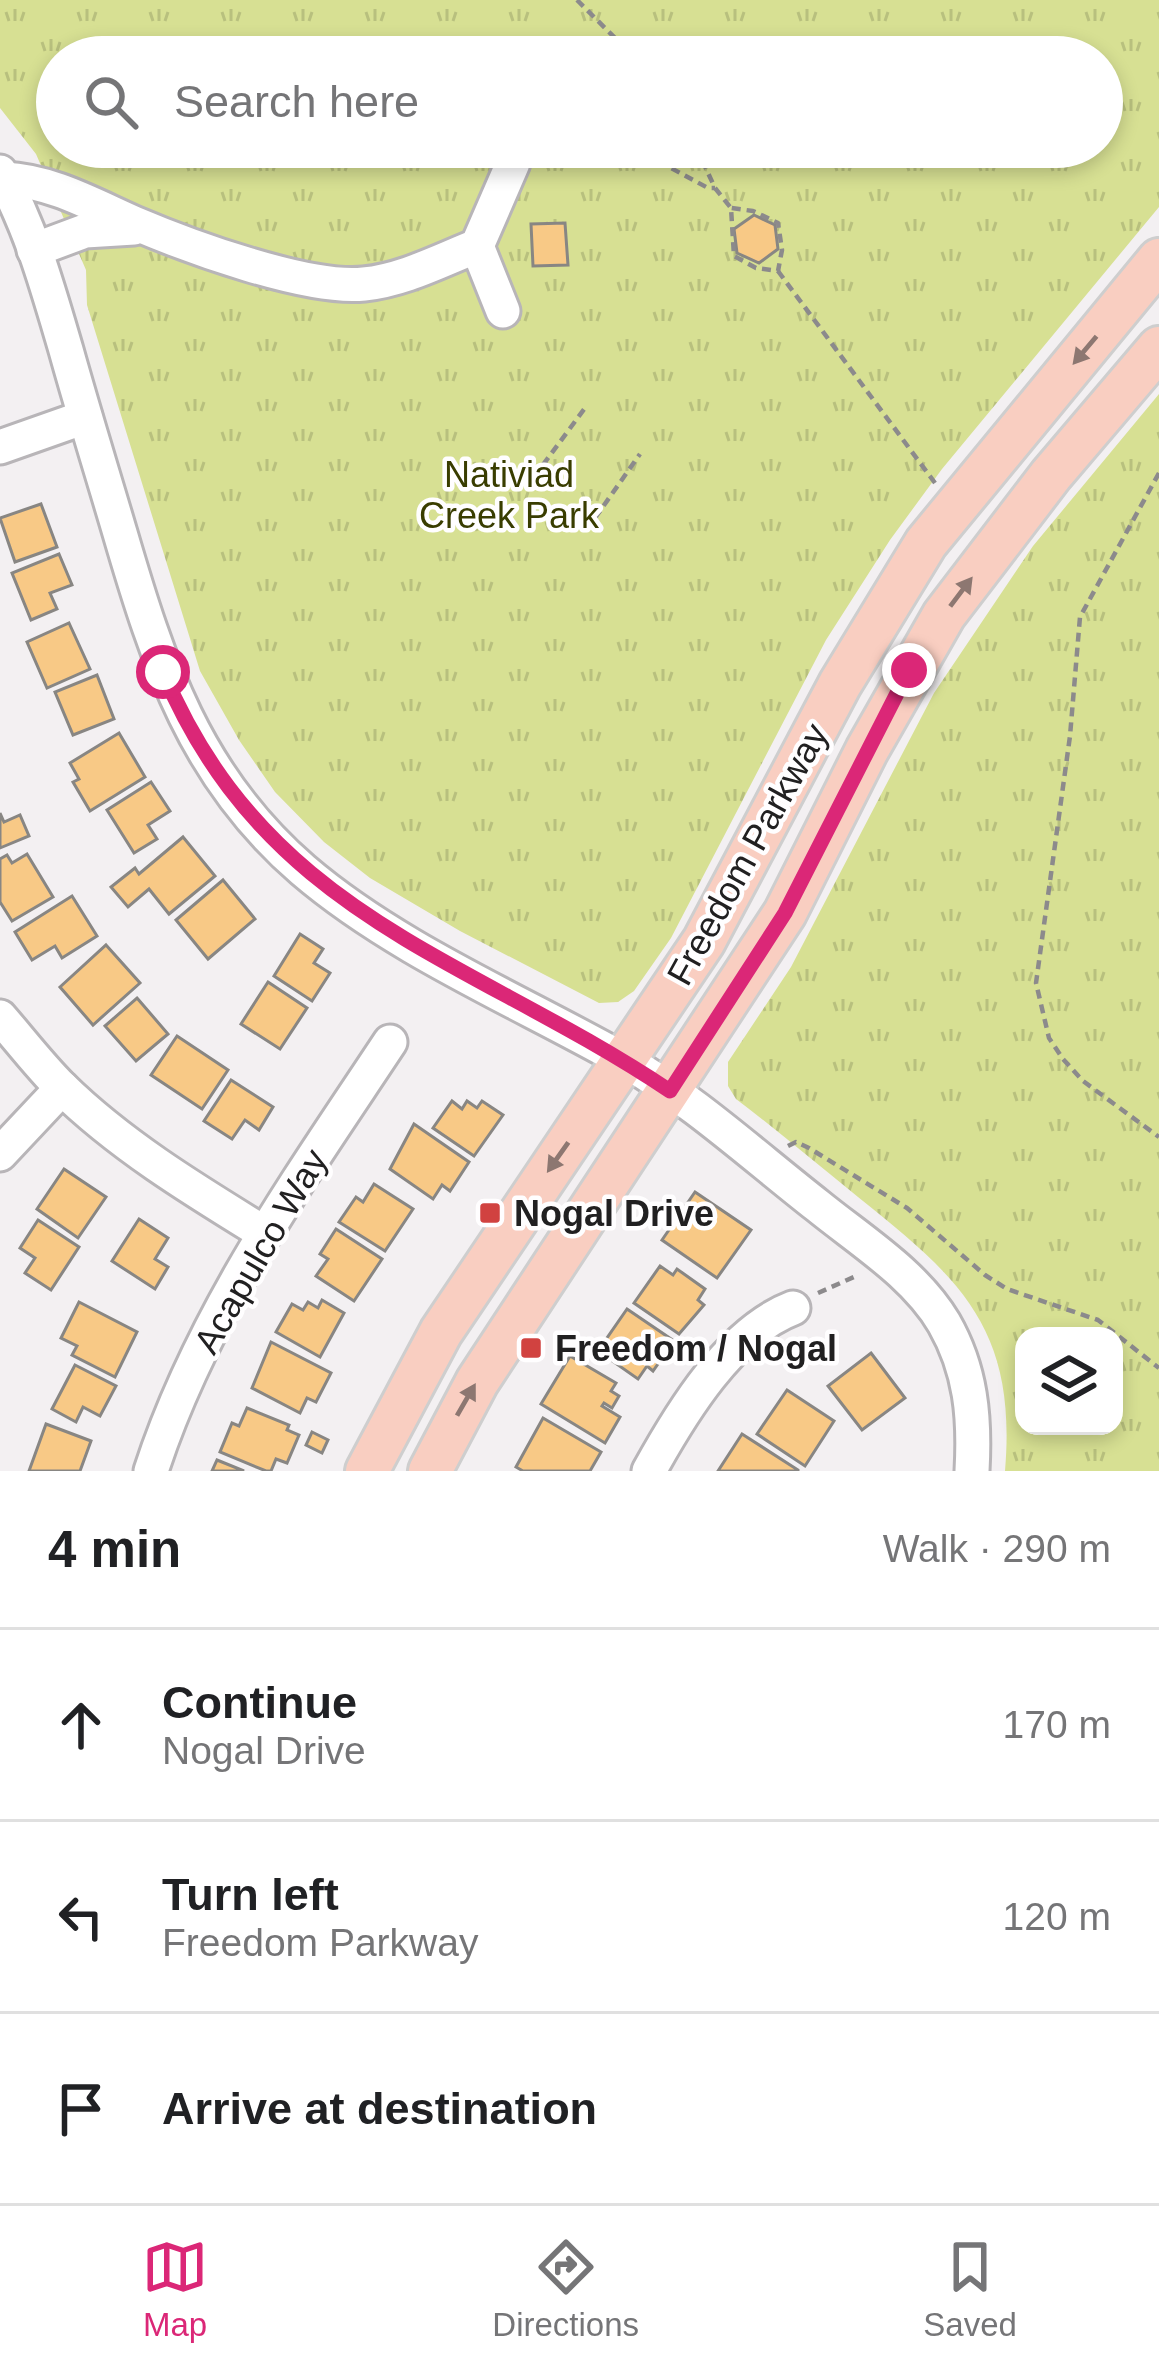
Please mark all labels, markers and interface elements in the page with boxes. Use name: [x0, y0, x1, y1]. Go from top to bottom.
search box: [36, 36, 1123, 168]
icon: search: [78, 69, 144, 135]
text: Search here: [174, 76, 419, 127]
one-way arrow: [1072, 335, 1098, 365]
park label: Nativiad Creek Park: [419, 454, 600, 536]
one-way arrow: [949, 576, 973, 608]
route end: [882, 643, 936, 697]
route start: [136, 645, 190, 699]
street label: Freedom Parkway: [659, 717, 836, 992]
one-way arrow: [547, 1141, 570, 1173]
street label: Acapulco Way: [185, 1142, 335, 1361]
place label: Nogal Drive: [514, 1193, 714, 1234]
marker: Nogal Drive: [477, 1200, 503, 1226]
map controls: [1015, 1327, 1123, 1435]
button: layers: [1015, 1327, 1123, 1435]
place label: Freedom / Nogal: [555, 1328, 837, 1369]
marker: Freedom / Nogal: [518, 1335, 544, 1361]
one-way arrow: [455, 1384, 476, 1417]
text: 4 min: [48, 1521, 181, 1578]
text: Walk · 290 m: [883, 1527, 1111, 1570]
text: Continue: [162, 1677, 357, 1728]
icon: ahead: [48, 1692, 114, 1758]
text: 170 m: [1003, 1703, 1111, 1746]
text: Nogal Drive: [162, 1729, 366, 1772]
text: Turn left: [162, 1869, 339, 1920]
icon: left: [48, 1884, 114, 1950]
text: 120 m: [1003, 1895, 1111, 1938]
text: Freedom Parkway: [162, 1921, 478, 1964]
icon: arrive: [48, 2076, 114, 2142]
text: Arrive at destination: [162, 2083, 597, 2134]
tab: Map: [142, 2234, 208, 2344]
tab: Directions: [492, 2234, 639, 2344]
tab: Saved: [923, 2234, 1017, 2344]

